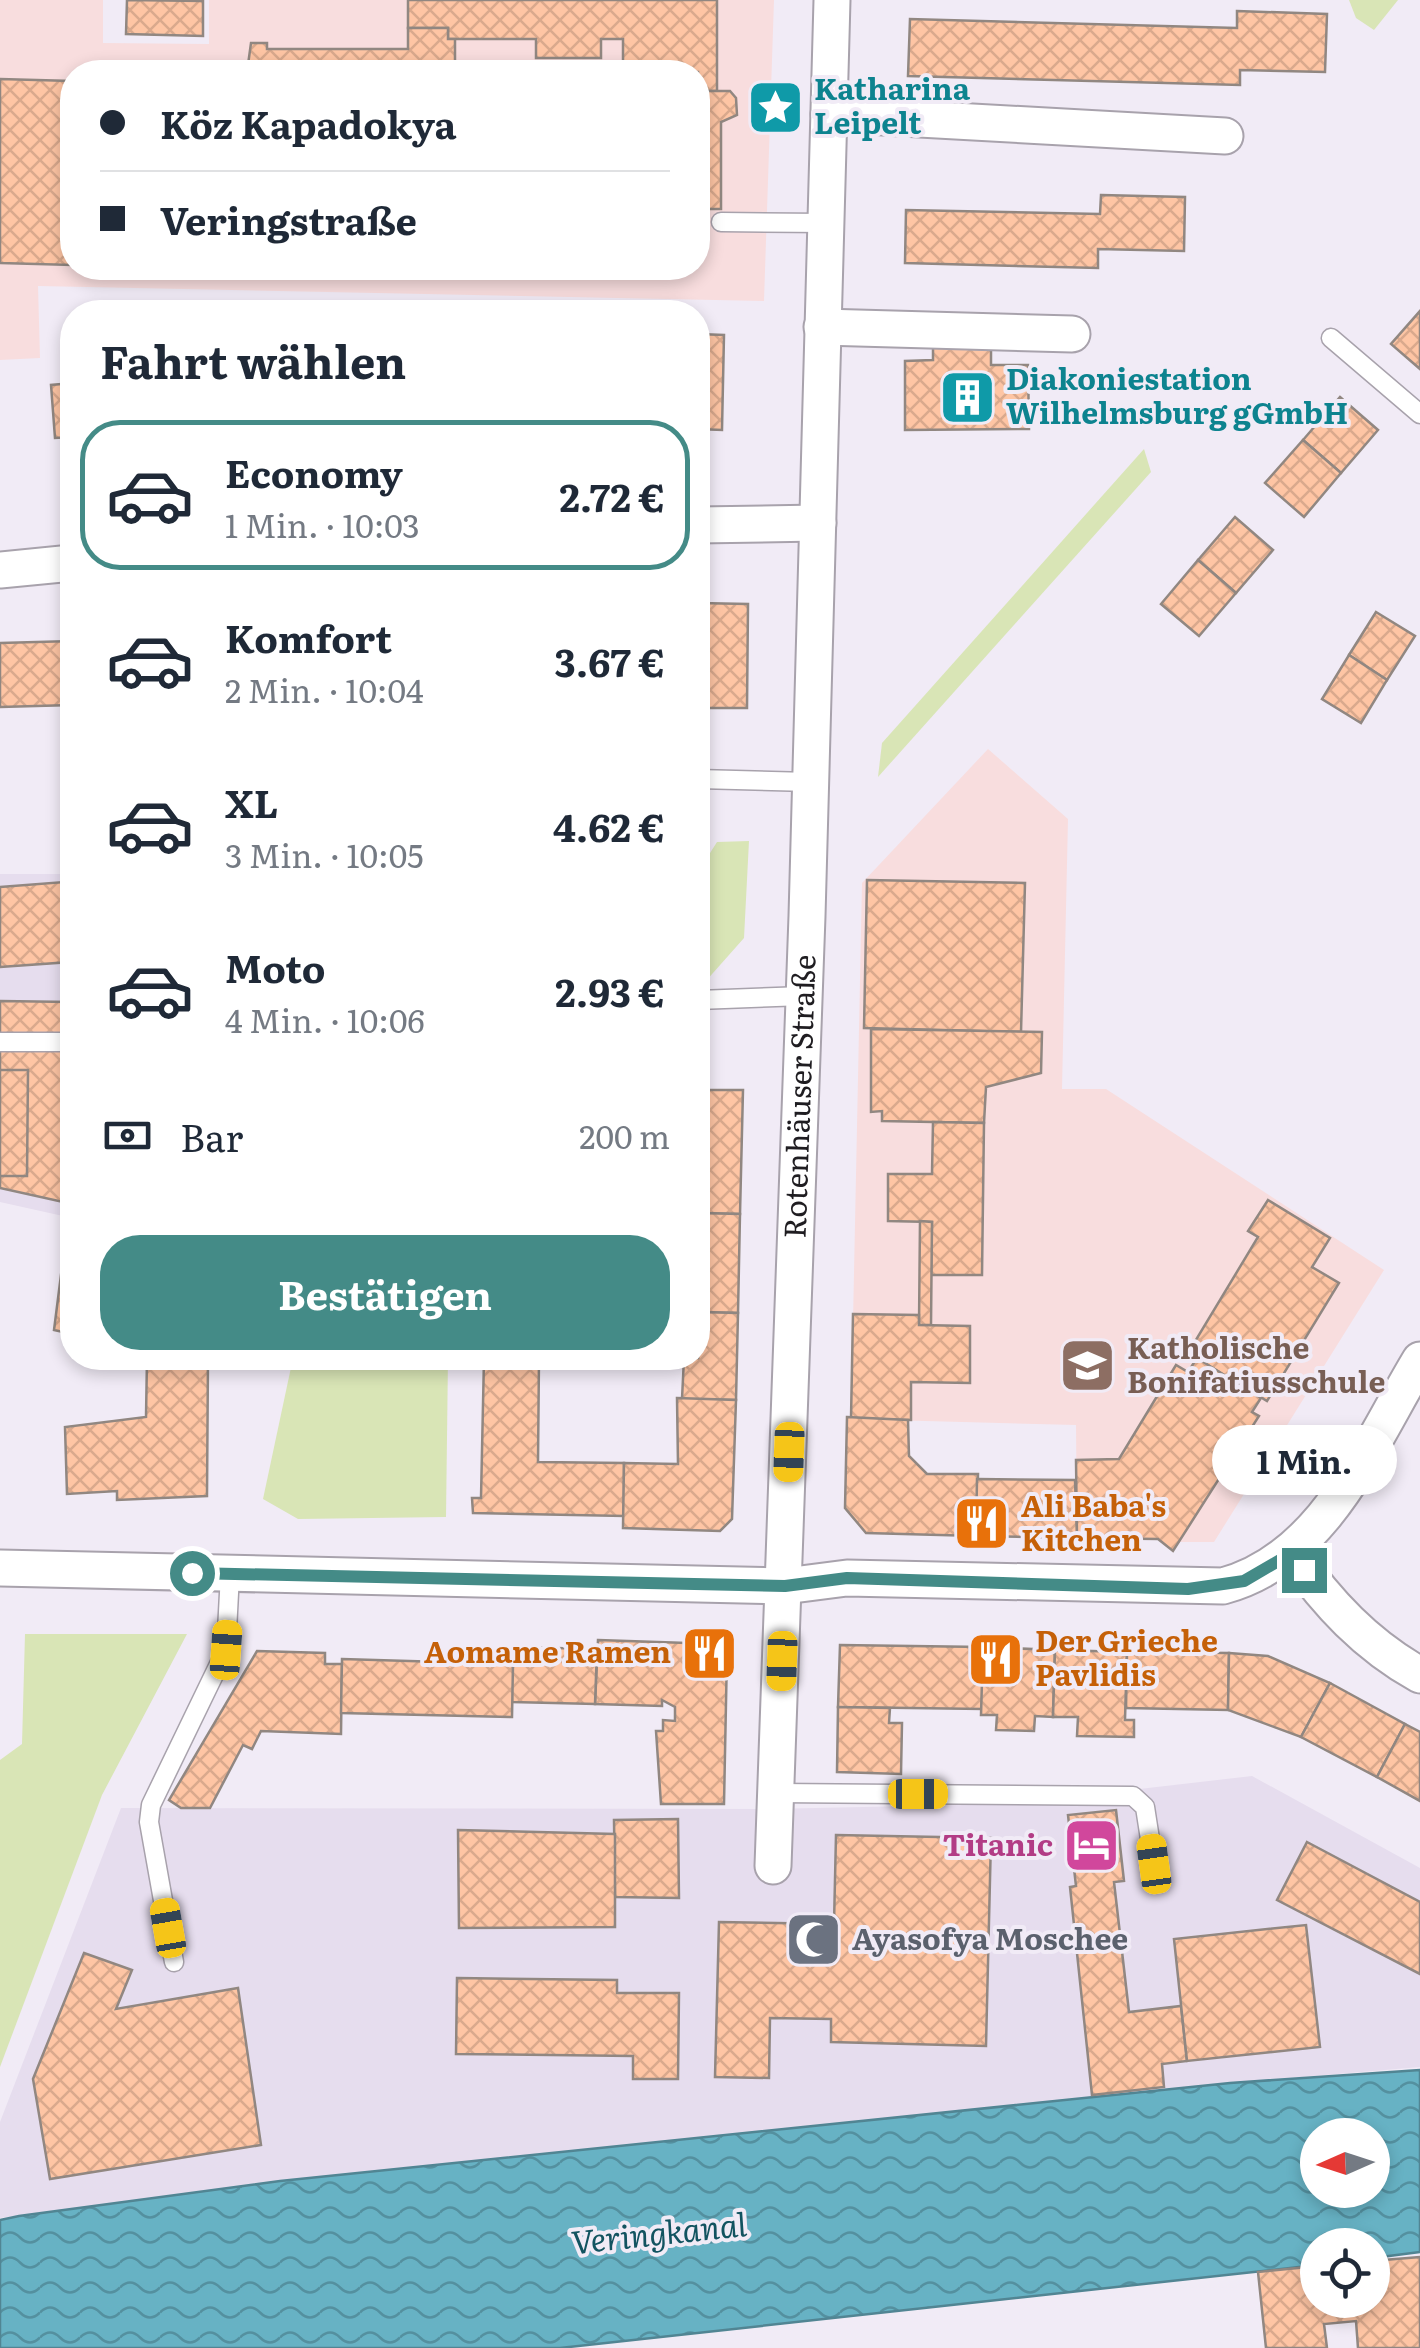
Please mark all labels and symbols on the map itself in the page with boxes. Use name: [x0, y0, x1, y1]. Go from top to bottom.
place label: Katharina Leipelt: [814, 65, 971, 143]
place icon: Katharina Leipelt: [745, 77, 805, 137]
place label: Diakoniestation Wilhelmsburg gGmbH: [1006, 355, 1348, 433]
building icon: Diakoniestation Wilhelmsburg gGmbH: [937, 367, 997, 427]
street label: Rotenhäuser Straße: [770, 954, 825, 1239]
place label: Katholische Bonifatiusschule: [1127, 1324, 1385, 1402]
school or university icon: Katholische Bonifatiusschule: [1058, 1336, 1118, 1396]
car: [773, 1421, 805, 1483]
callout: 1 Min.: [1212, 1425, 1396, 1495]
place label: Ali Baba's Kitchen: [1021, 1482, 1166, 1560]
restaurant icon: Ali Baba's Kitchen: [952, 1494, 1012, 1554]
route end: [1282, 1548, 1327, 1593]
route start: [170, 1551, 215, 1596]
place label: Der Grieche Pavlidis: [1035, 1617, 1218, 1695]
car: [209, 1619, 243, 1681]
restaurant icon: Aomame Ramen: [680, 1623, 740, 1683]
place label: Aomame Ramen: [424, 1628, 671, 1672]
restaurant icon: Der Grieche Pavlidis: [966, 1629, 1026, 1689]
car: [766, 1630, 798, 1692]
car: [888, 1779, 948, 1809]
hotel icon: Titanic: [1062, 1816, 1122, 1876]
place label: Titanic: [943, 1821, 1053, 1865]
car: [1135, 1832, 1173, 1896]
car: [148, 1896, 188, 1960]
mosque icon: Ayasofya Moschee: [783, 1910, 843, 1970]
place label: Ayasofya Moschee: [852, 1915, 1128, 1959]
north arrow: [1300, 2118, 1390, 2208]
water label: Veringkanal: [569, 2198, 749, 2264]

